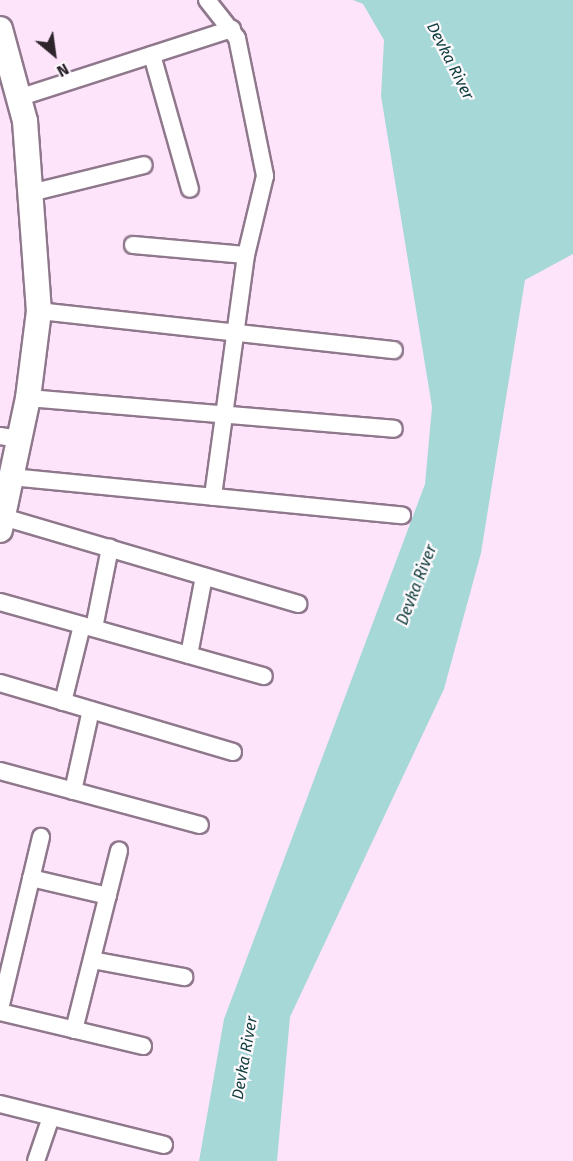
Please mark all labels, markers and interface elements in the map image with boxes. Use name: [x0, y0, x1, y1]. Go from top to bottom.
water label: Devka River: [422, 19, 478, 103]
north arrow: [24, 24, 84, 84]
text: N: [54, 59, 72, 81]
water label: Devka River: [393, 542, 441, 628]
water label: Devka River: [228, 1015, 262, 1101]

